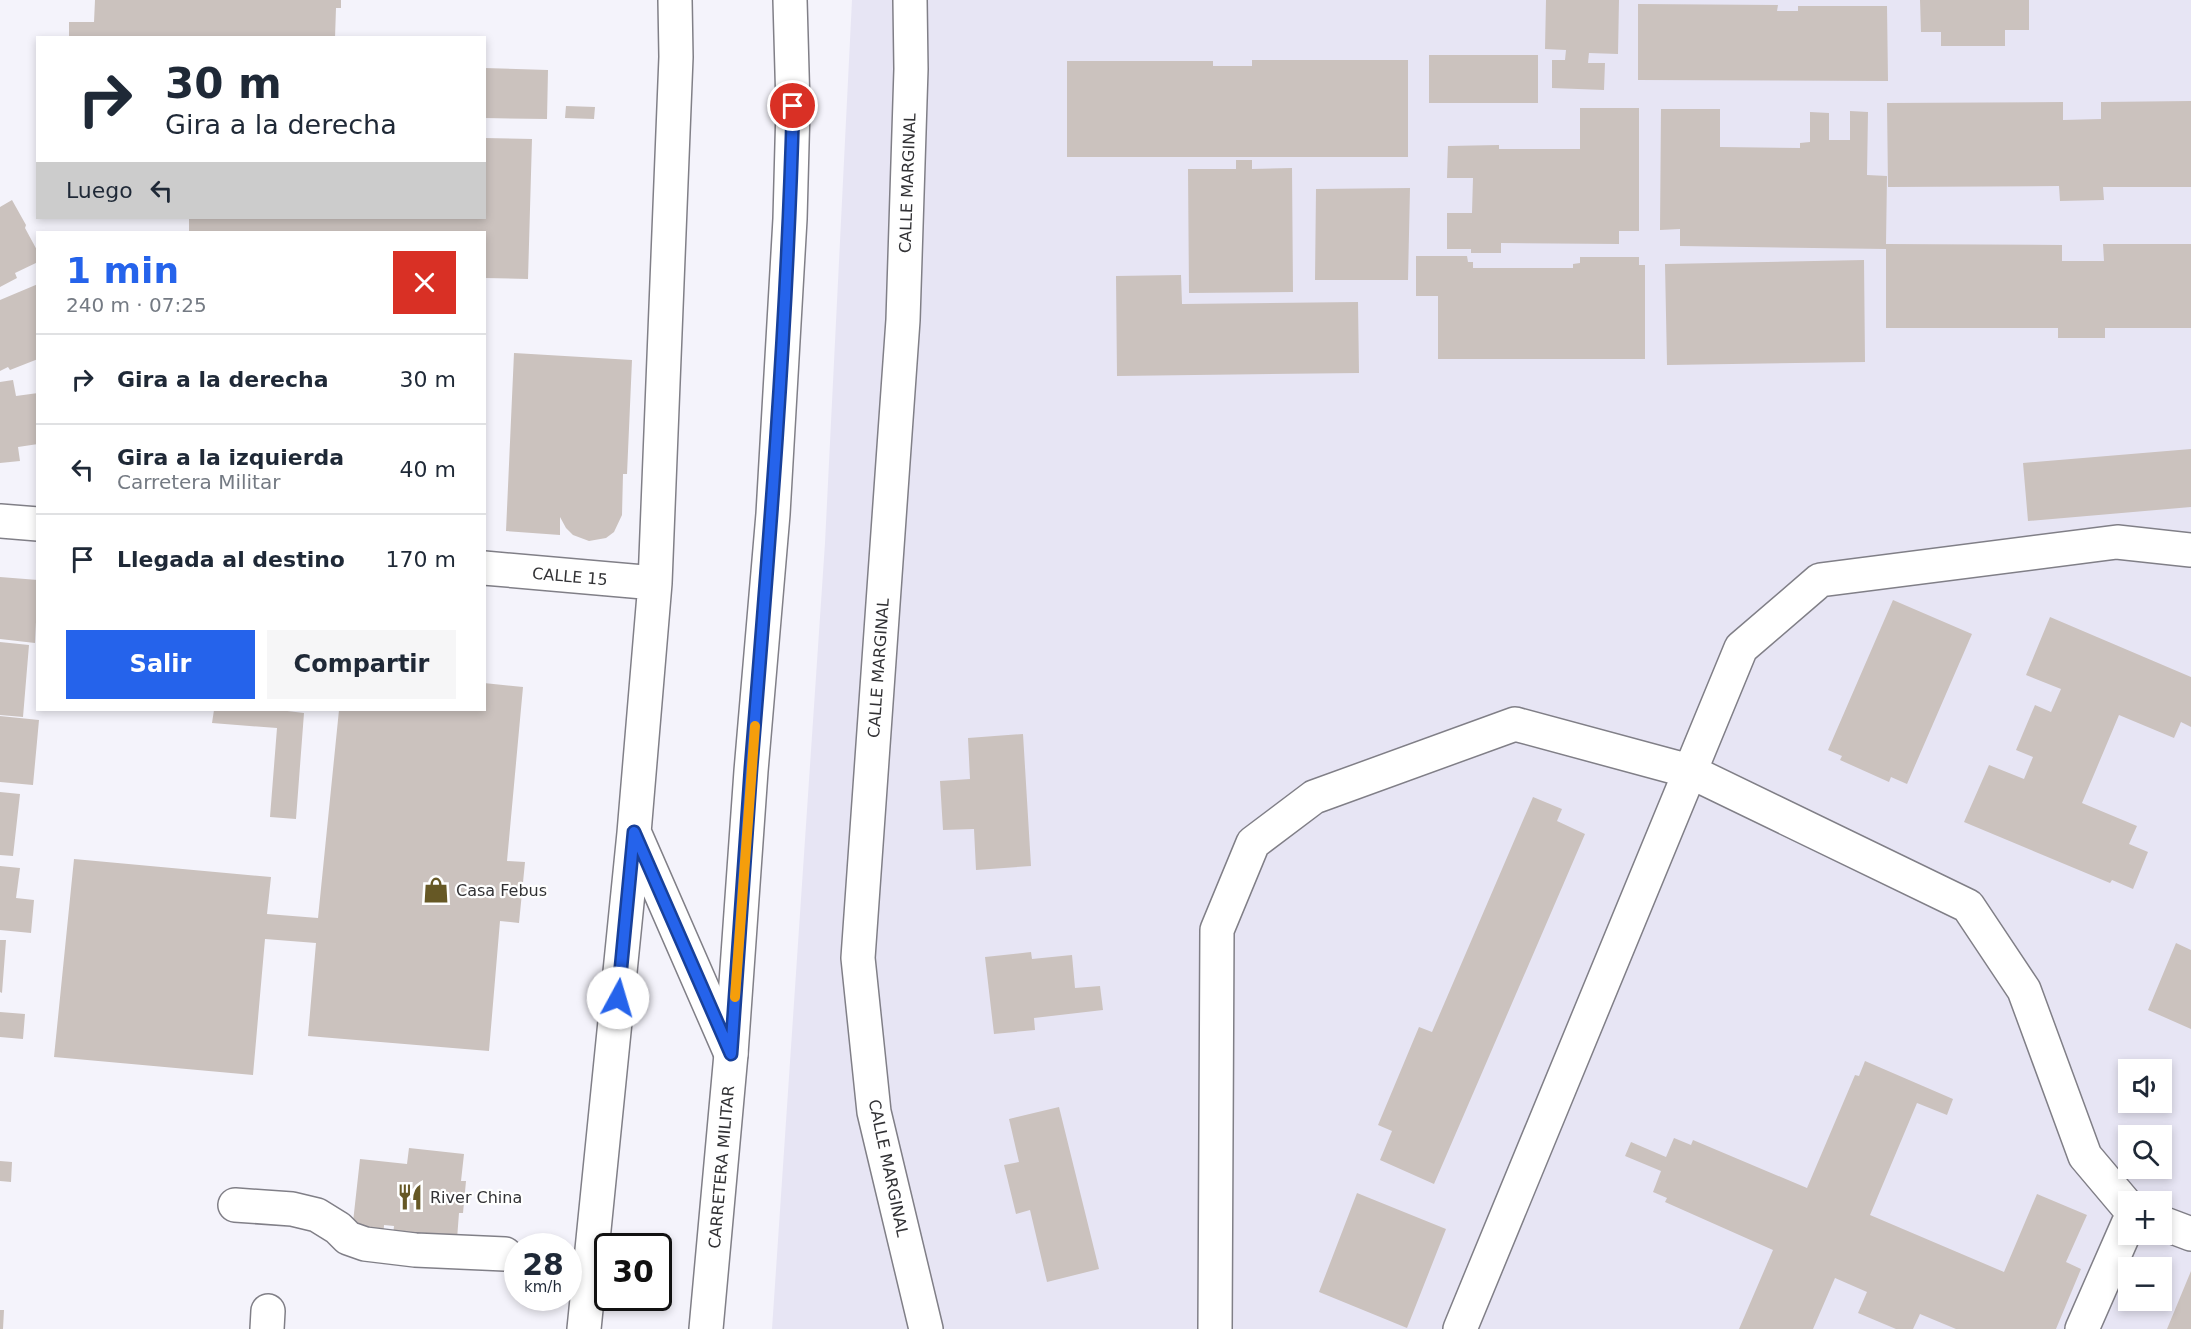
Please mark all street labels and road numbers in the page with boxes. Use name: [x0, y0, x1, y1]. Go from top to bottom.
street label: CALLE MARGINAL: [896, 113, 919, 253]
street label: CALLE 15: [532, 564, 608, 589]
street label: CALLE MARGINAL: [864, 597, 893, 739]
street label: CARRETERA MILITAR: [705, 1085, 738, 1249]
street label: CALLE MARGINAL: [865, 1098, 912, 1239]

